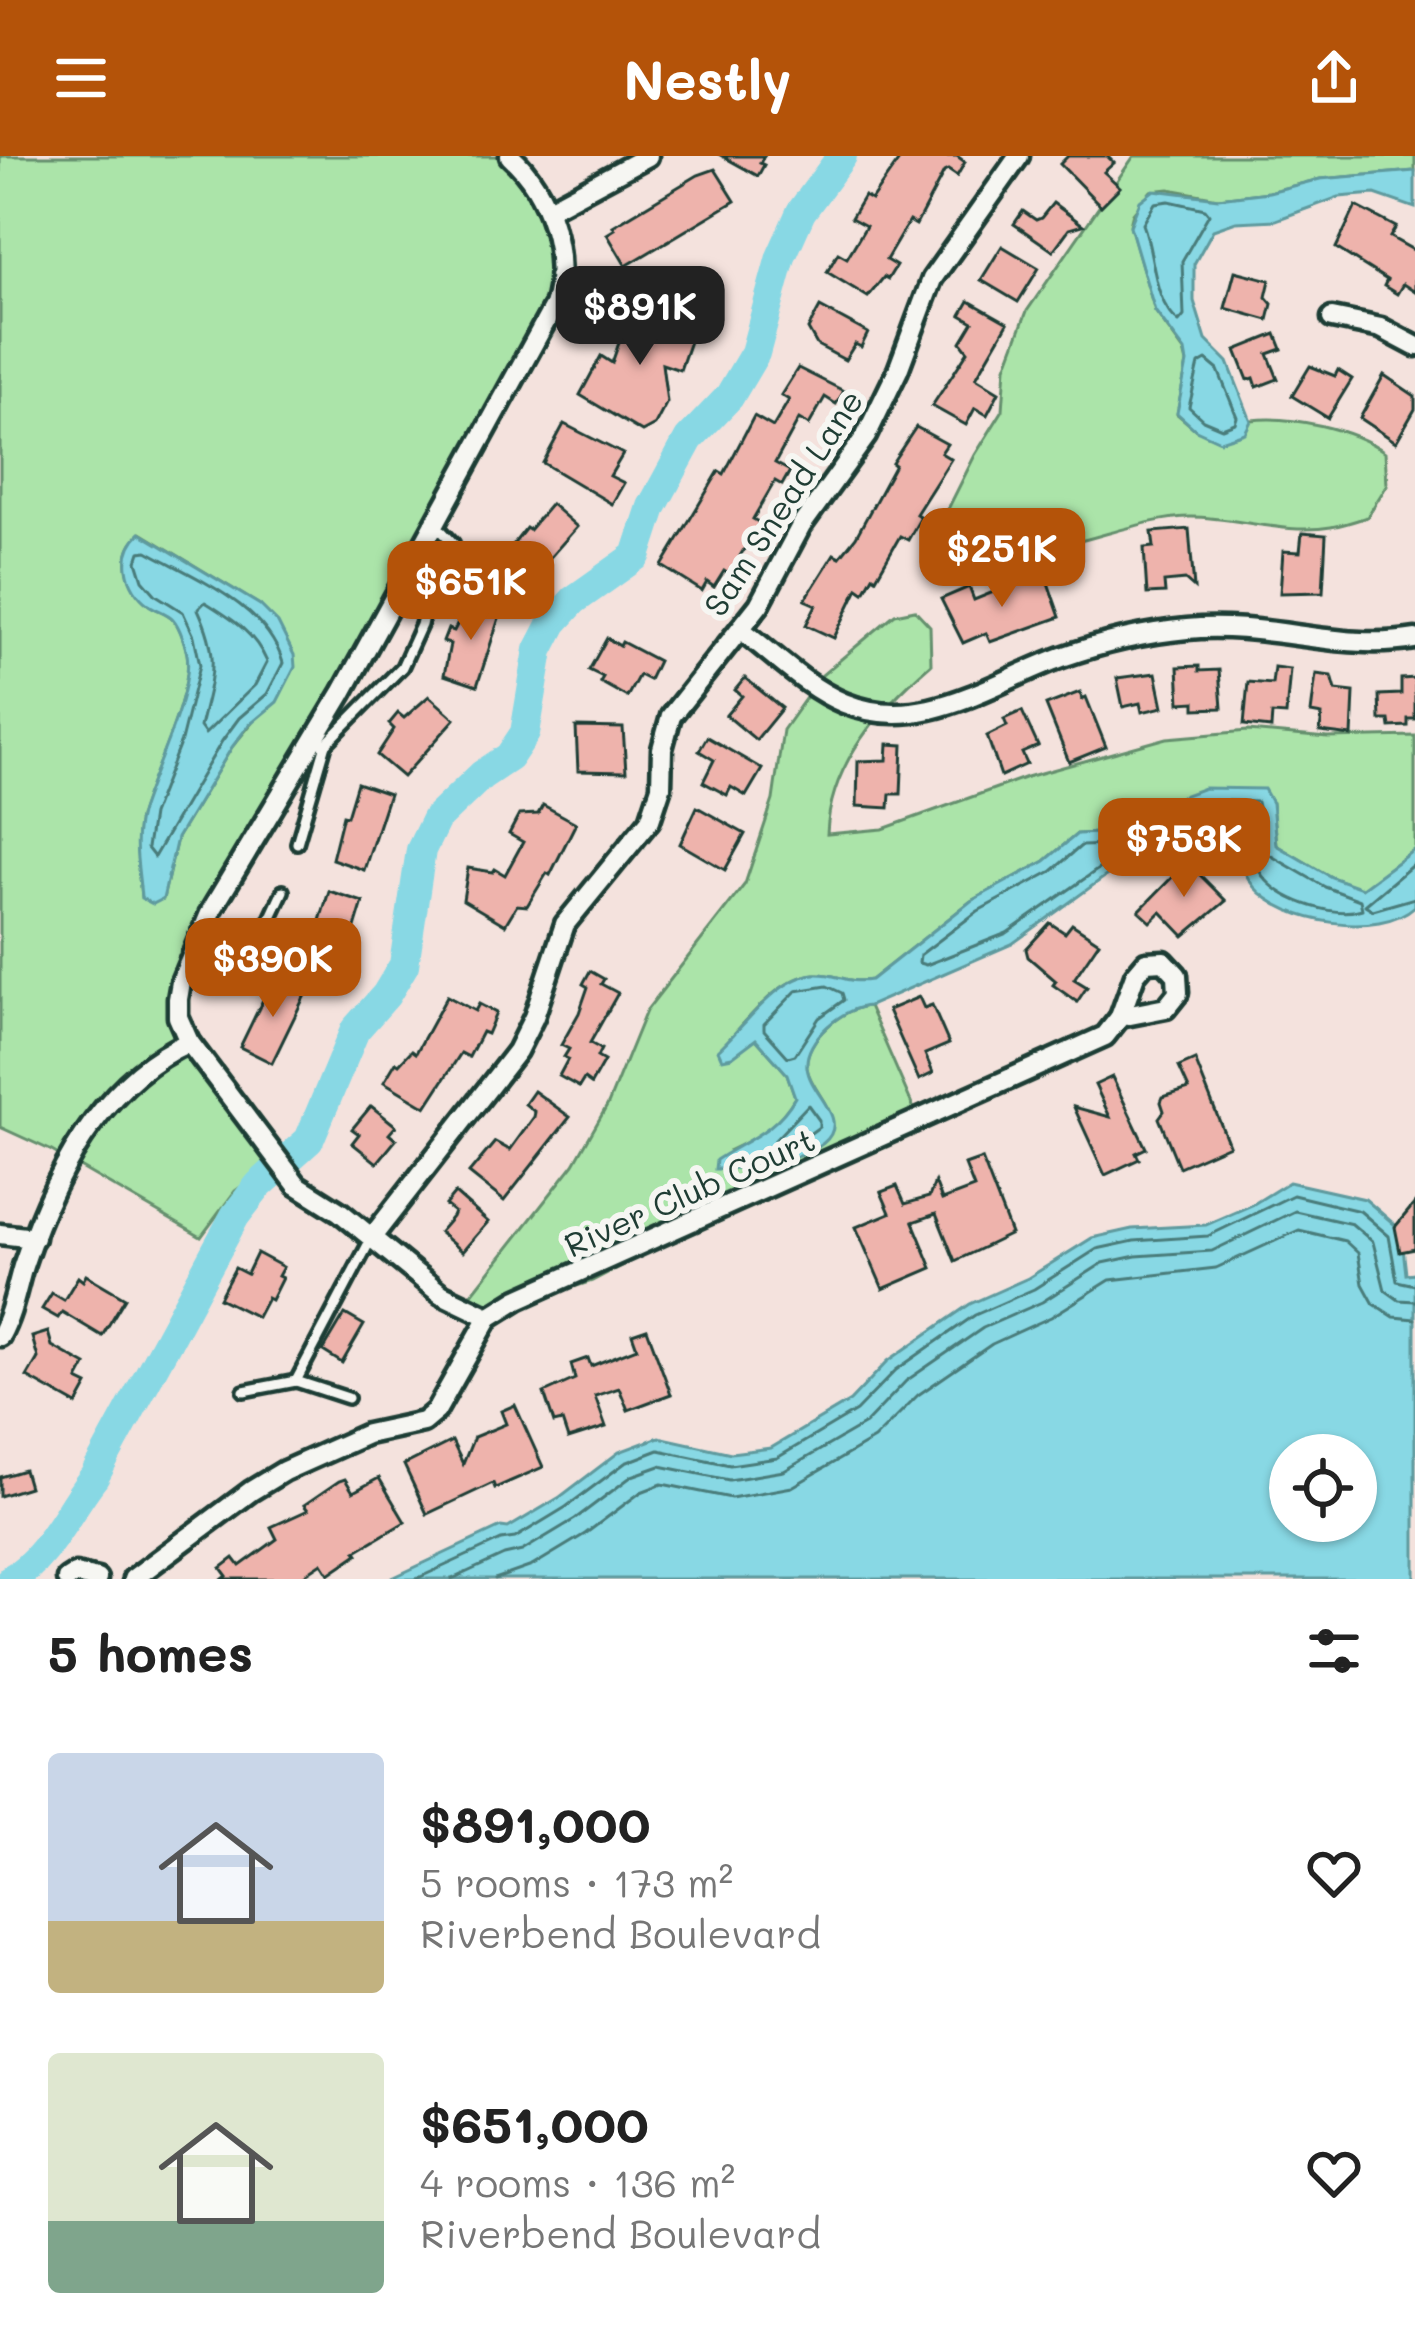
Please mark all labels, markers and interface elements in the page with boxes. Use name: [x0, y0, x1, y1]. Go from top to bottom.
text: Nestly: [623, 43, 792, 114]
icon: menu: [48, 45, 114, 111]
icon: share: [1301, 45, 1367, 111]
pin: $891K: [556, 266, 724, 368]
text: $891K: [583, 279, 697, 330]
street label: Sam Snead Lane: [693, 380, 871, 624]
pin: $251K: [918, 508, 1086, 610]
text: $251K: [946, 521, 1058, 572]
pin: $651K: [387, 541, 555, 643]
text: $651K: [414, 554, 528, 605]
pin: $753K: [1100, 798, 1268, 900]
text: $753K: [1125, 811, 1243, 862]
pin: $390K: [189, 918, 357, 1020]
text: $390K: [212, 931, 334, 982]
street label: River Club Court: [557, 1116, 821, 1266]
map controls: [1269, 1434, 1377, 1542]
button: locate: [1269, 1434, 1377, 1542]
text: 5 homes: [48, 1618, 253, 1685]
icon: filters: [1301, 1618, 1367, 1684]
text: $891,000: [420, 1789, 650, 1856]
icon: home: [144, 1801, 288, 1945]
icon: heart: [1301, 1840, 1367, 1906]
text: 5 rooms · 173 m²: [420, 1856, 733, 1907]
text: Riverbend Boulevard: [420, 1907, 821, 1958]
text: $651,000: [420, 2089, 649, 2156]
icon: home: [144, 2101, 288, 2245]
icon: heart: [1301, 2140, 1367, 2206]
text: 4 rooms · 136 m²: [420, 2156, 735, 2207]
text: Riverbend Boulevard: [420, 2207, 821, 2258]

